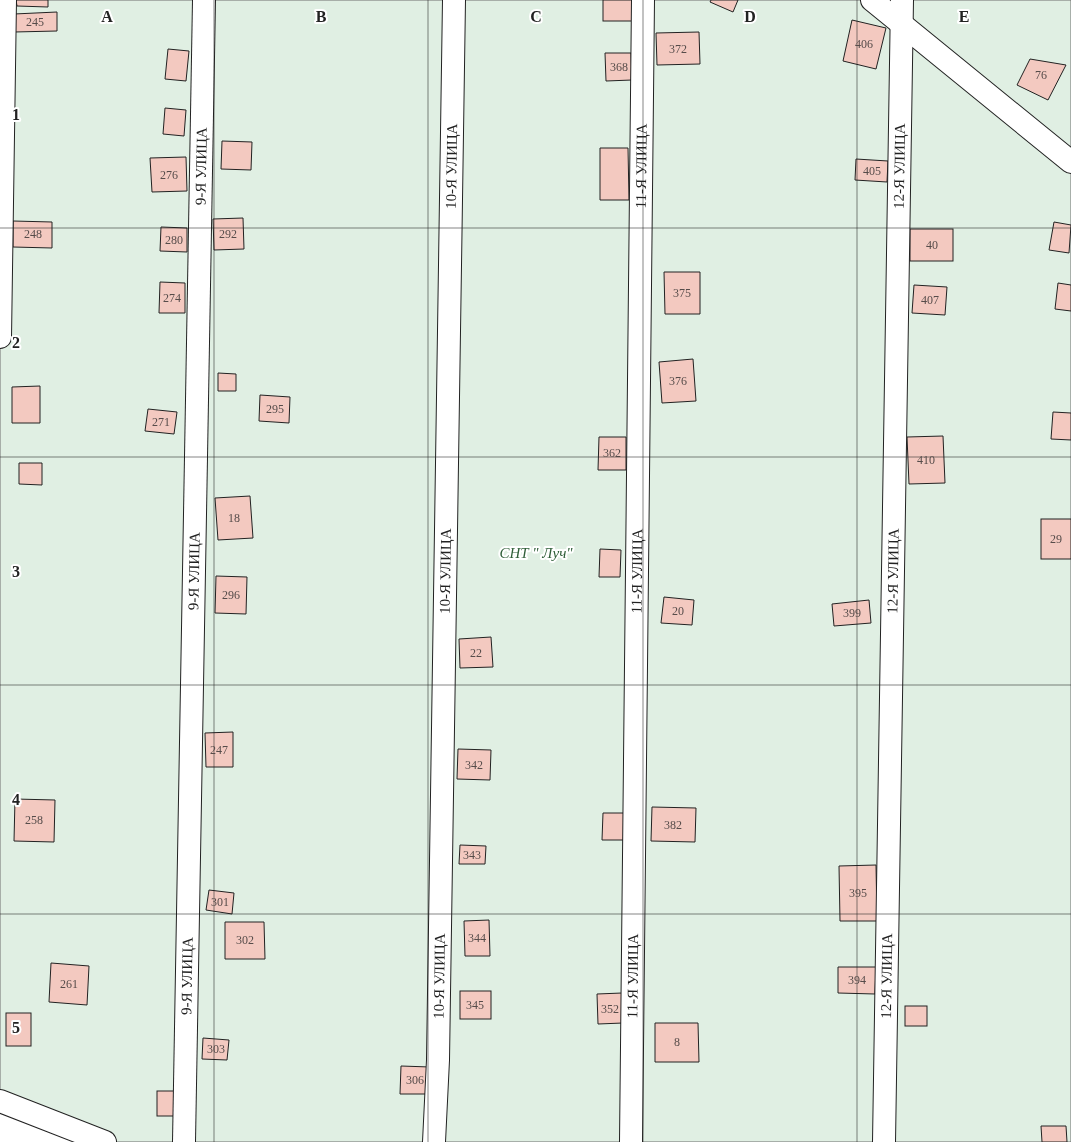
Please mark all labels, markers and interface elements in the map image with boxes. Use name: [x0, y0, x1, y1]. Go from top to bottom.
text: A: [101, 8, 113, 25]
text: B: [316, 8, 327, 25]
text: C: [530, 8, 542, 25]
text: D: [744, 8, 756, 25]
text: E: [959, 8, 969, 25]
house number: 245: [26, 15, 44, 29]
house number: 406: [855, 37, 873, 51]
house number: 372: [669, 42, 687, 56]
house number: 368: [610, 60, 628, 74]
house number: 76: [1035, 68, 1047, 82]
text: 1: [12, 106, 20, 123]
street label: 10-Я УЛИЦА: [443, 123, 460, 209]
street label: 11-Я УЛИЦА: [633, 123, 650, 209]
street label: 12-Я УЛИЦА: [891, 123, 908, 209]
street label: 9-Я УЛИЦА: [192, 127, 210, 205]
house number: 405: [863, 164, 881, 178]
house number: 276: [160, 168, 178, 182]
house number: 248: [24, 227, 42, 241]
house number: 292: [219, 227, 237, 241]
house number: 280: [165, 233, 183, 247]
house number: 40: [926, 238, 938, 252]
house number: 375: [673, 286, 691, 300]
house number: 274: [163, 291, 181, 305]
house number: 407: [921, 293, 939, 307]
text: 2: [12, 334, 20, 351]
house number: 376: [669, 374, 687, 388]
house number: 295: [266, 402, 284, 416]
house number: 271: [152, 415, 170, 429]
house number: 362: [603, 446, 621, 460]
house number: 410: [917, 453, 935, 467]
house number: 18: [228, 511, 240, 525]
street label: 10-Я УЛИЦА: [437, 528, 454, 614]
street label: 11-Я УЛИЦА: [629, 528, 645, 614]
street label: 12-Я УЛИЦА: [884, 528, 902, 614]
street label: 9-Я УЛИЦА: [185, 532, 203, 610]
house number: 29: [1050, 532, 1062, 546]
park label: СНТ " Луч": [499, 545, 573, 561]
text: 3: [12, 563, 20, 580]
house number: 296: [222, 588, 240, 602]
house number: 20: [672, 604, 684, 618]
house number: 399: [843, 606, 861, 620]
house number: 22: [470, 646, 482, 660]
house number: 247: [210, 743, 228, 757]
house number: 342: [465, 758, 483, 772]
text: 4: [12, 791, 20, 808]
house number: 258: [25, 813, 43, 827]
house number: 382: [664, 818, 682, 832]
house number: 343: [463, 848, 481, 862]
house number: 395: [849, 886, 867, 900]
house number: 301: [211, 895, 229, 909]
house number: 344: [468, 931, 486, 945]
house number: 302: [236, 933, 254, 947]
street label: 10-Я УЛИЦА: [431, 933, 448, 1019]
street label: 11-Я УЛИЦА: [624, 933, 641, 1019]
street label: 12-Я УЛИЦА: [878, 933, 895, 1019]
street label: 9-Я УЛИЦА: [178, 937, 196, 1015]
house number: 394: [848, 973, 866, 987]
house number: 261: [60, 977, 78, 991]
house number: 345: [466, 998, 484, 1012]
house number: 352: [601, 1002, 619, 1016]
text: 5: [12, 1019, 20, 1036]
house number: 8: [674, 1035, 680, 1049]
house number: 303: [207, 1042, 225, 1056]
house number: 306: [406, 1073, 424, 1087]

